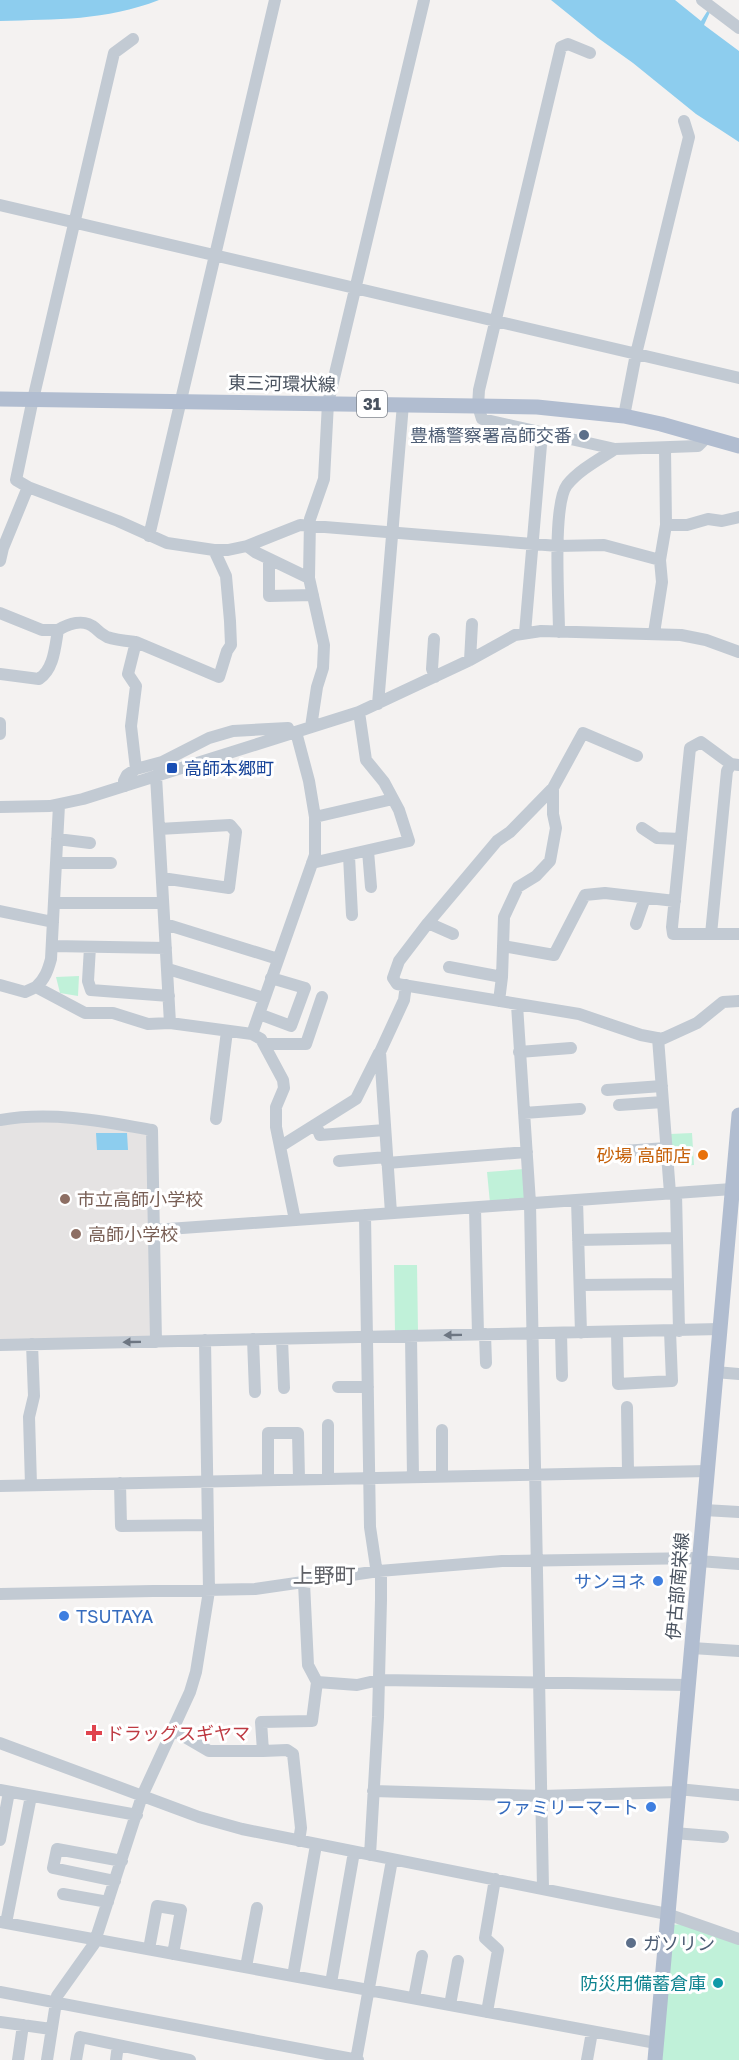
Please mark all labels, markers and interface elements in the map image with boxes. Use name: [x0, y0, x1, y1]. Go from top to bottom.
street label: 東三河環状線: [228, 371, 336, 395]
road number: 31: [357, 391, 387, 417]
place label: 豊橋警察署高師交番: [410, 424, 572, 446]
marker: 豊橋警察署高師交番: [577, 428, 591, 442]
place label: 高師本郷町: [184, 757, 274, 779]
marker: 高師本郷町: [165, 761, 179, 775]
place label: 砂場 高師店: [597, 1144, 691, 1166]
marker: 砂場 高師店: [696, 1148, 710, 1162]
place label: 市立高師小学校: [77, 1188, 203, 1210]
marker: 市立高師小学校: [58, 1192, 72, 1206]
place label: 高師小学校: [88, 1223, 178, 1245]
marker: 高師小学校: [69, 1227, 83, 1241]
one-way arrow: [443, 1330, 462, 1340]
one-way arrow: [122, 1338, 141, 1347]
street label: 伊古部南栄線: [661, 1531, 693, 1641]
district label: 上野町: [293, 1562, 356, 1588]
place label: サンヨネ: [574, 1570, 646, 1592]
marker: サンヨネ: [651, 1574, 665, 1588]
place label: TSUTAYA: [76, 1605, 153, 1627]
marker: TSUTAYA: [57, 1609, 71, 1623]
place label: ドラッグスギヤマ: [106, 1722, 250, 1744]
marker: ドラッグスギヤマ: [87, 1726, 101, 1740]
place label: ファミリーマート: [495, 1796, 639, 1818]
marker: ファミリーマート: [644, 1800, 658, 1814]
place label: ガソリン: [643, 1932, 715, 1954]
marker: ガソリン: [624, 1936, 638, 1950]
place label: 防災用備蓄倉庫: [580, 1972, 706, 1994]
marker: 防災用備蓄倉庫: [711, 1976, 725, 1990]

